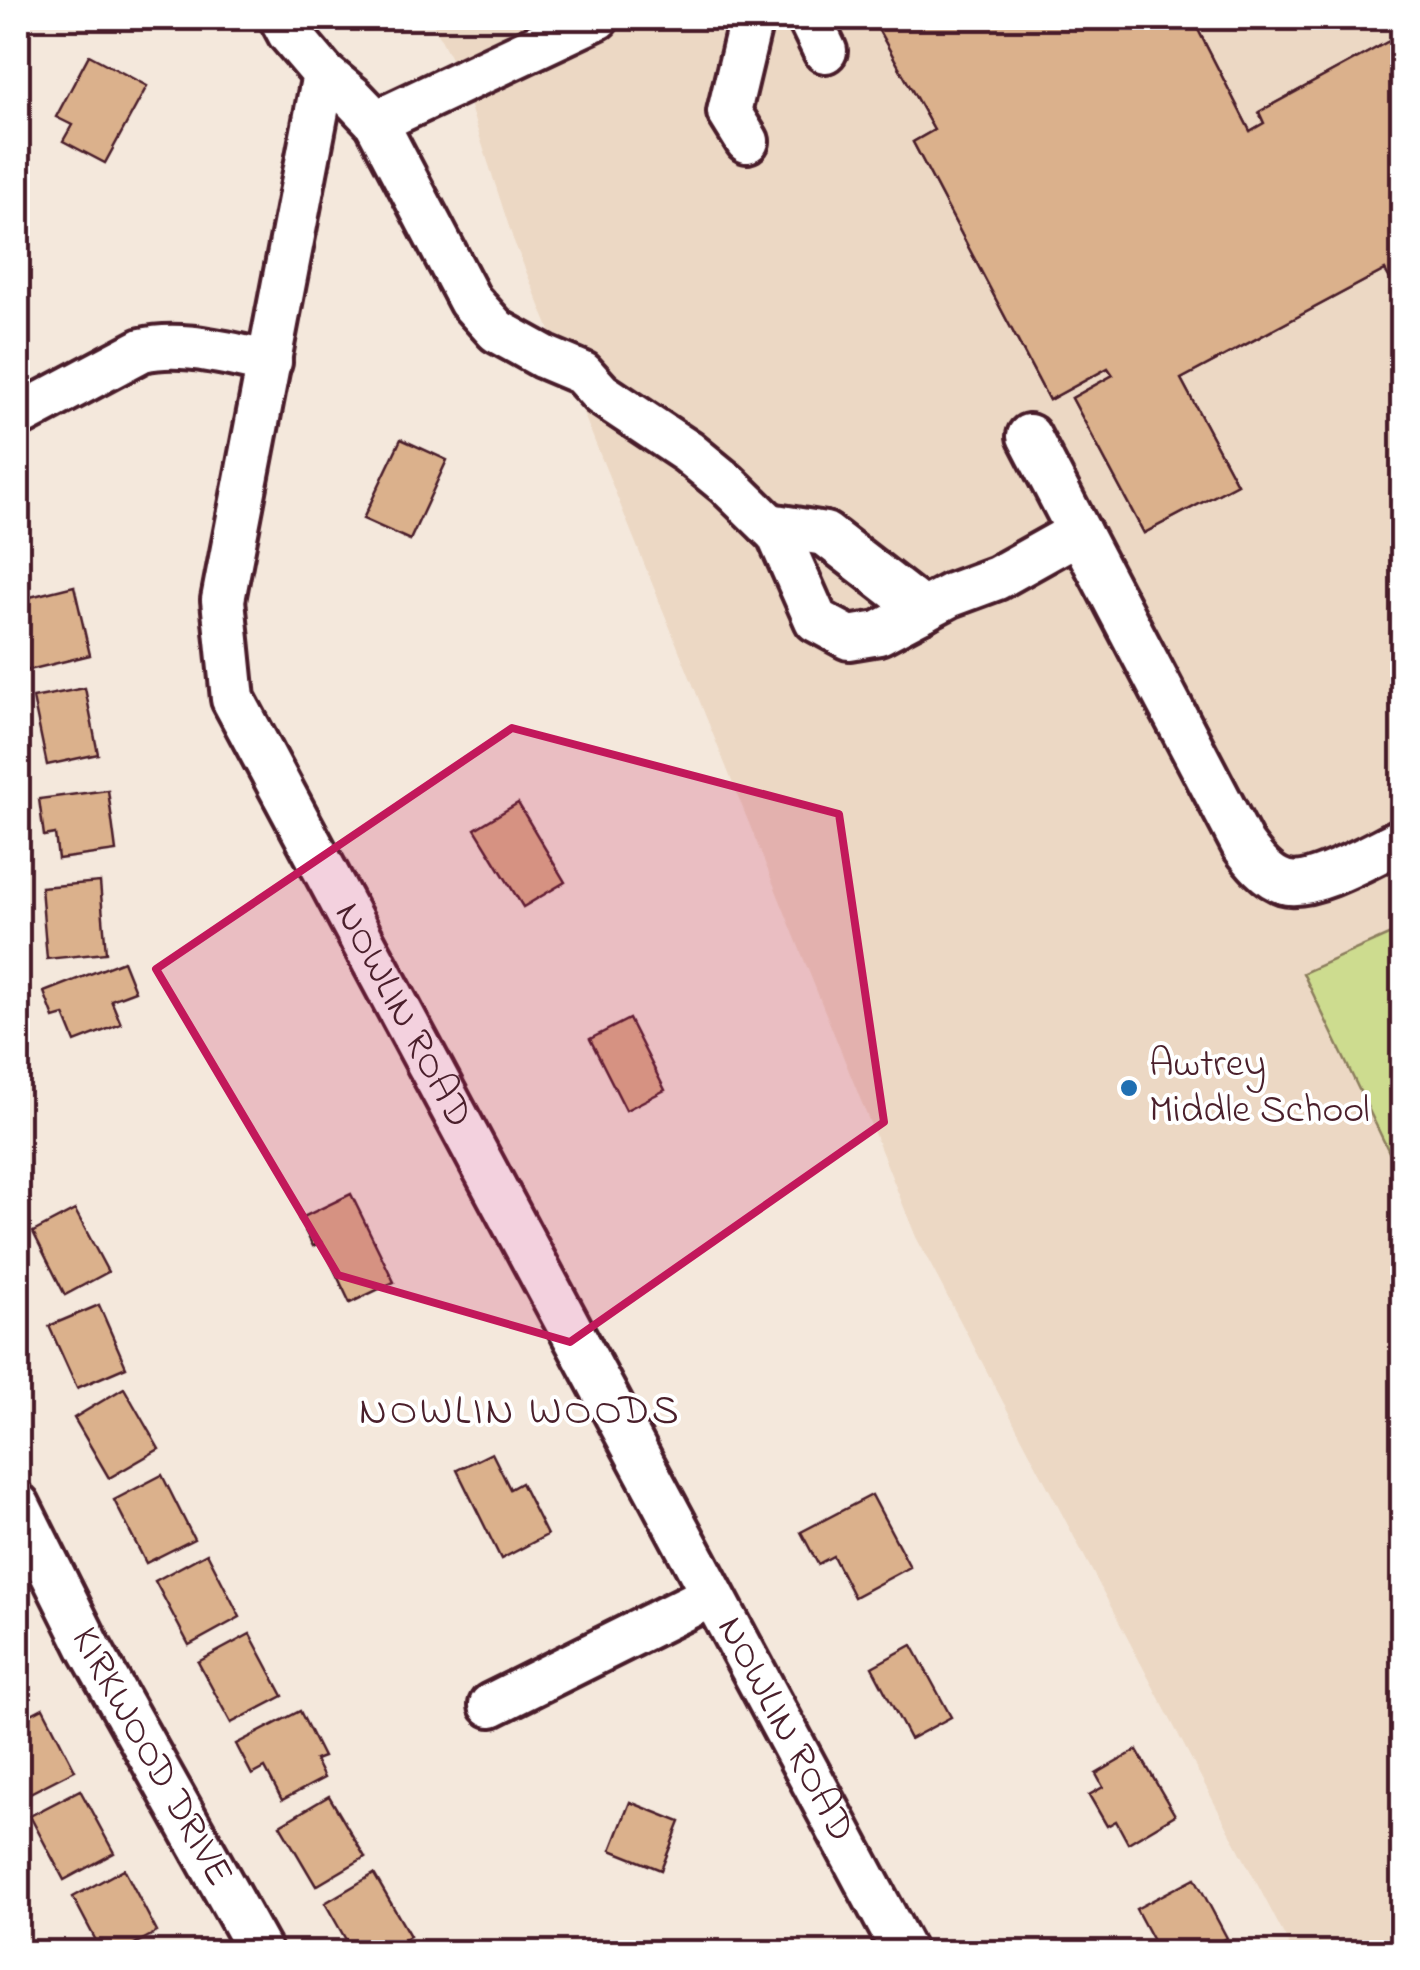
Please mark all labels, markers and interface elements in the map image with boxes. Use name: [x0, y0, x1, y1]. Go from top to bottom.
street label: NOWLIN ROAD: [318, 892, 487, 1139]
place label: Awtrey Middle School: [1149, 1036, 1370, 1141]
marker: Awtrey Middle School: [1118, 1077, 1140, 1099]
district label: NOWLIN WOODS: [359, 1382, 681, 1443]
street label: NOWLIN ROAD: [700, 1606, 869, 1853]
street label: KIRKWOOD DRIVE: [54, 1617, 247, 1898]

